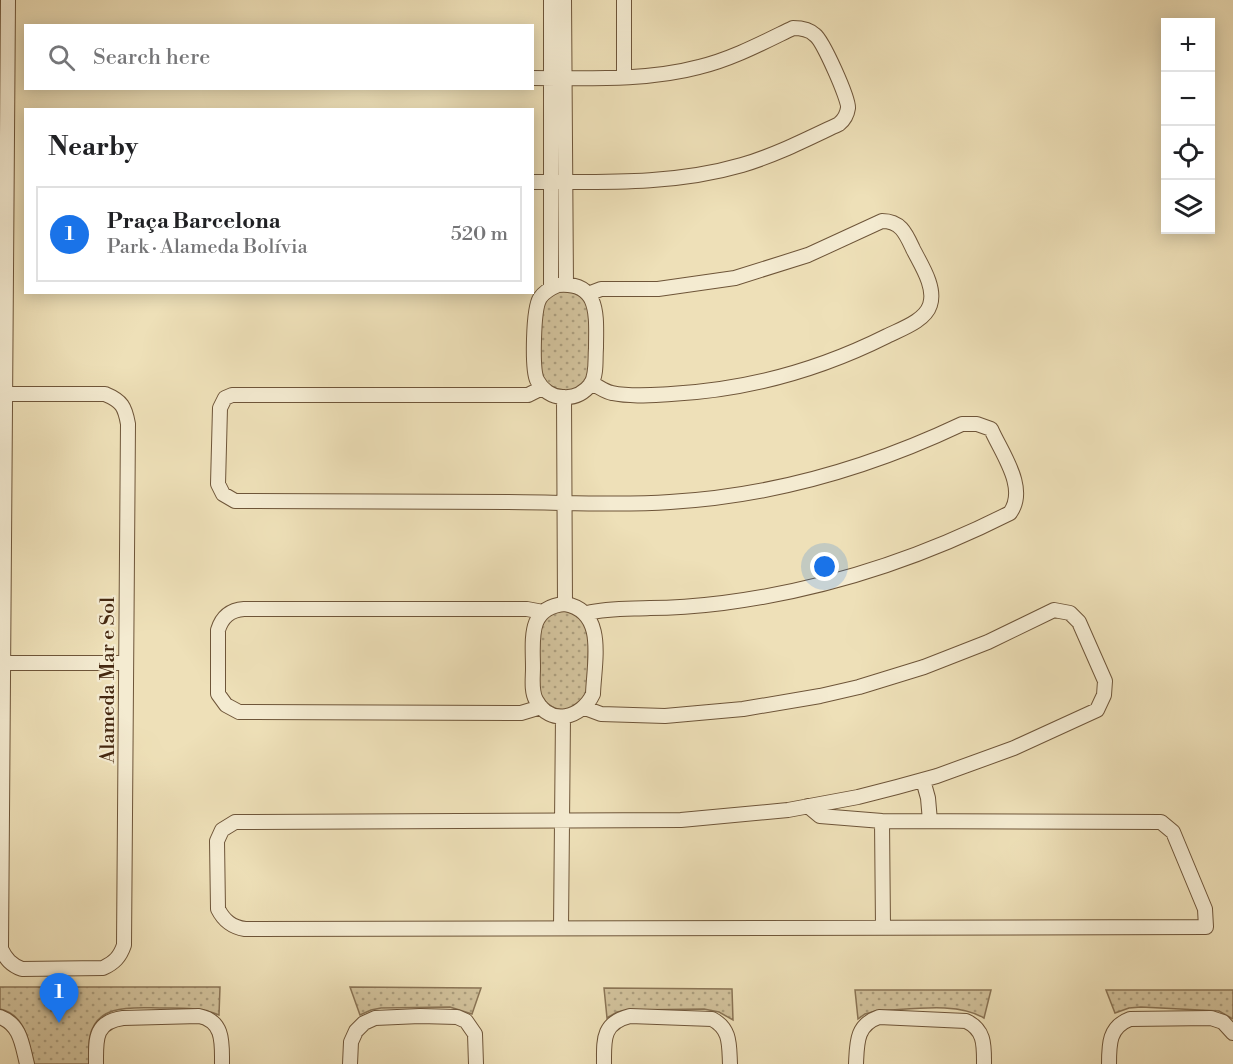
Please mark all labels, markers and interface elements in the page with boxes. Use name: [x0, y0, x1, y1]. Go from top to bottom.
map controls: [1161, 18, 1215, 234]
button: +: [1161, 18, 1215, 72]
search box: [24, 24, 534, 90]
icon: search: [45, 41, 78, 74]
text: Search here: [93, 44, 210, 71]
button: −: [1161, 72, 1215, 126]
button: locate: [1161, 126, 1215, 180]
text: Nearby: [48, 131, 138, 163]
button: layers: [1161, 180, 1215, 234]
text: Praça Barcelona: [107, 208, 281, 235]
text: 1: [65, 222, 74, 247]
text: 520 m: [451, 222, 508, 247]
text: Park · Alameda Bolívia: [107, 235, 308, 260]
your location: [810, 552, 839, 581]
street label: Alameda Mar e Sol: [96, 597, 121, 764]
pin: 1: [40, 974, 78, 1023]

